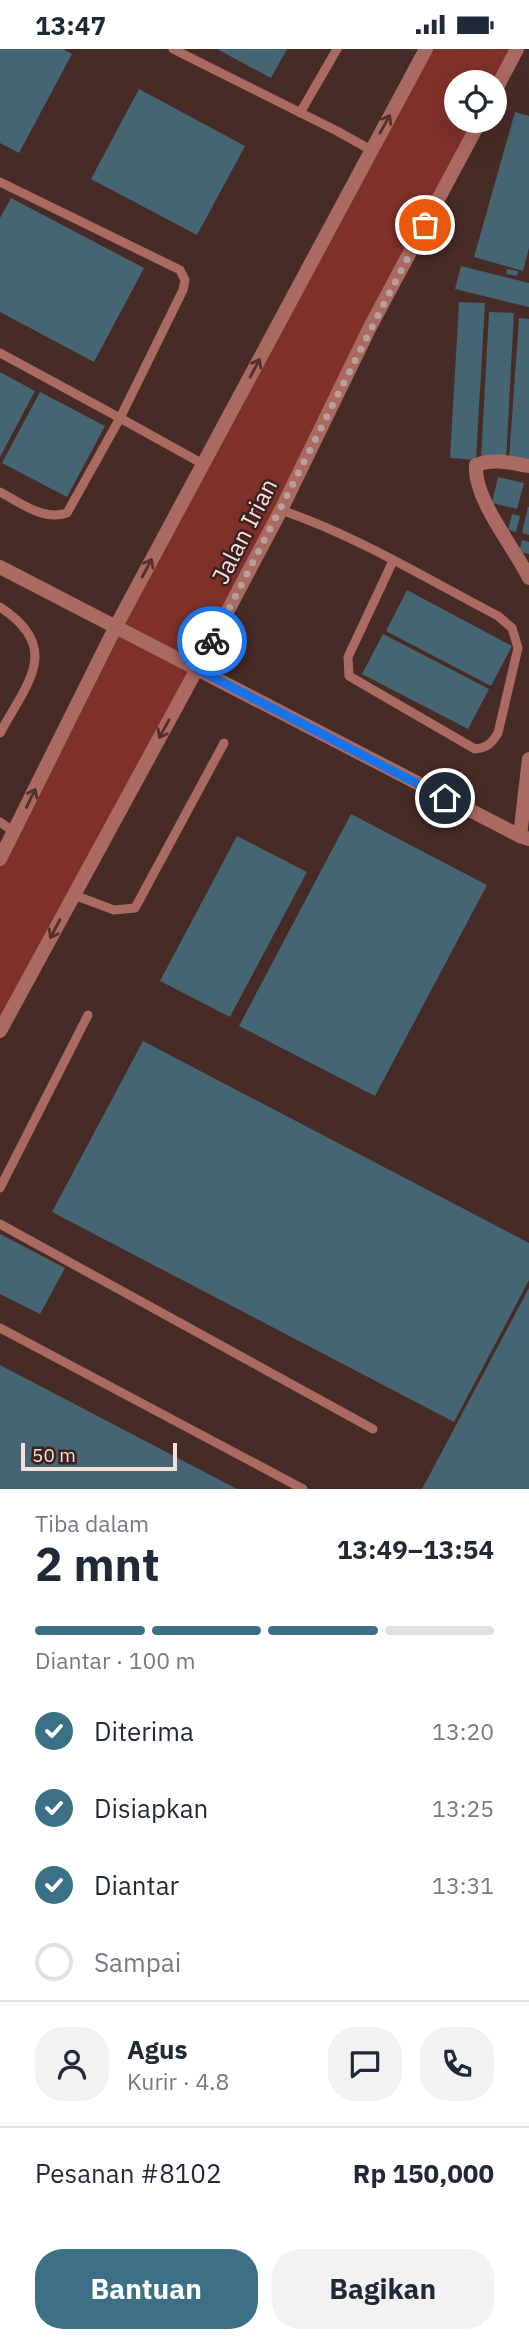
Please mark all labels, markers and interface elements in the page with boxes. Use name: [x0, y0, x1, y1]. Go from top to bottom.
text: 13:47: [35, 8, 106, 42]
map controls: [444, 70, 507, 133]
button: locate: [444, 70, 507, 133]
one-way arrow: [379, 114, 392, 135]
pin: [395, 195, 455, 255]
icon: bag: [406, 206, 444, 244]
one-way arrow: [248, 358, 262, 378]
street label: Jalan Irian: [204, 473, 284, 589]
one-way arrow: [141, 558, 155, 579]
courier: [177, 606, 247, 676]
icon: bike: [193, 622, 231, 660]
one-way arrow: [157, 718, 171, 739]
pin: [415, 768, 475, 828]
icon: home: [426, 779, 464, 817]
one-way arrow: [24, 788, 38, 809]
one-way arrow: [48, 918, 62, 938]
scale bar: [21, 1440, 177, 1472]
text: 50 m: [32, 1443, 76, 1467]
text: Tiba dalam: [35, 1508, 149, 1538]
text: 13:49–13:54: [337, 1532, 494, 1566]
text: 2 mnt: [35, 1534, 160, 1594]
text: Diantar · 100 m: [35, 1645, 196, 1675]
icon: check: [35, 1712, 73, 1750]
text: Diterima: [94, 1714, 194, 1748]
text: 13:20: [432, 1716, 494, 1746]
icon: check: [35, 1789, 73, 1827]
text: Disiapkan: [94, 1791, 208, 1825]
text: 13:25: [432, 1793, 494, 1823]
icon: check: [35, 1866, 73, 1904]
text: Diantar: [94, 1868, 179, 1902]
text: 13:31: [432, 1870, 494, 1900]
text: Sampai: [94, 1945, 181, 1979]
button: person: [35, 2027, 109, 2101]
button: chat: [328, 2027, 402, 2101]
button: phone: [420, 2027, 494, 2101]
text: Agus: [127, 2032, 188, 2066]
text: Kurir · 4.8: [127, 2066, 229, 2096]
text: Pesanan #8102: [35, 2156, 222, 2190]
text: Rp 150,000: [353, 2156, 494, 2190]
button: Bantuan: [35, 2249, 258, 2329]
button: Bagikan: [272, 2249, 494, 2329]

